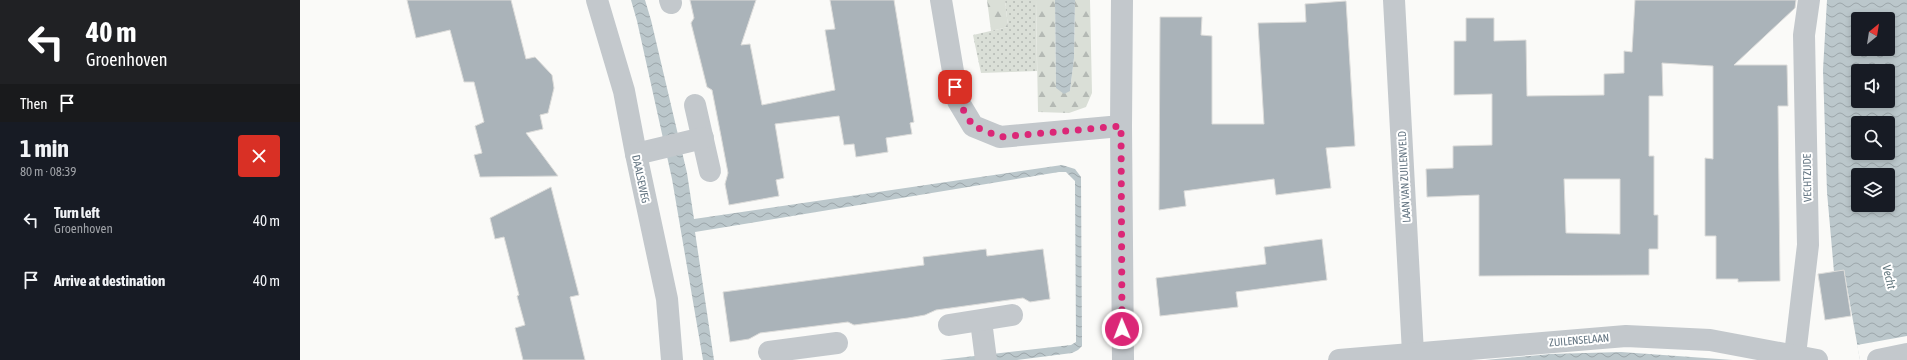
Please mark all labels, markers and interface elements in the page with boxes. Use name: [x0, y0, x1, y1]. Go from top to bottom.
north arrow: [1851, 12, 1895, 56]
map controls: [1851, 12, 1895, 212]
icon: left: [20, 16, 72, 68]
text: 40 m: [86, 16, 136, 48]
text: Groenhoven: [86, 49, 167, 70]
button: sound: [1851, 64, 1895, 108]
pin: [938, 70, 972, 104]
icon: arrive: [944, 76, 966, 98]
icon: arrive: [56, 92, 78, 114]
text: Then: [20, 95, 48, 112]
button: search: [1851, 116, 1895, 160]
street label: LAAN VAN ZUILENVELD: [1396, 131, 1412, 223]
text: 1 min: [20, 135, 69, 162]
button: close: [238, 135, 280, 177]
street label: VECHTZIJDE: [1801, 153, 1813, 202]
street label: DAALSEWEG: [630, 154, 652, 204]
text: 80 m · 08:39: [20, 164, 76, 179]
button: layers: [1851, 168, 1895, 212]
text: Turn left: [54, 204, 100, 221]
icon: left: [20, 209, 42, 231]
text: 40 m: [253, 212, 280, 229]
text: Groenhoven: [54, 221, 113, 236]
water label: Vecht: [1879, 263, 1899, 291]
icon: arrive: [20, 269, 42, 291]
text: Arrive at destination: [54, 272, 165, 289]
text: 40 m: [253, 272, 280, 289]
position arrow: [1101, 308, 1143, 350]
street label: ZUILENSELAAN: [1548, 331, 1610, 349]

